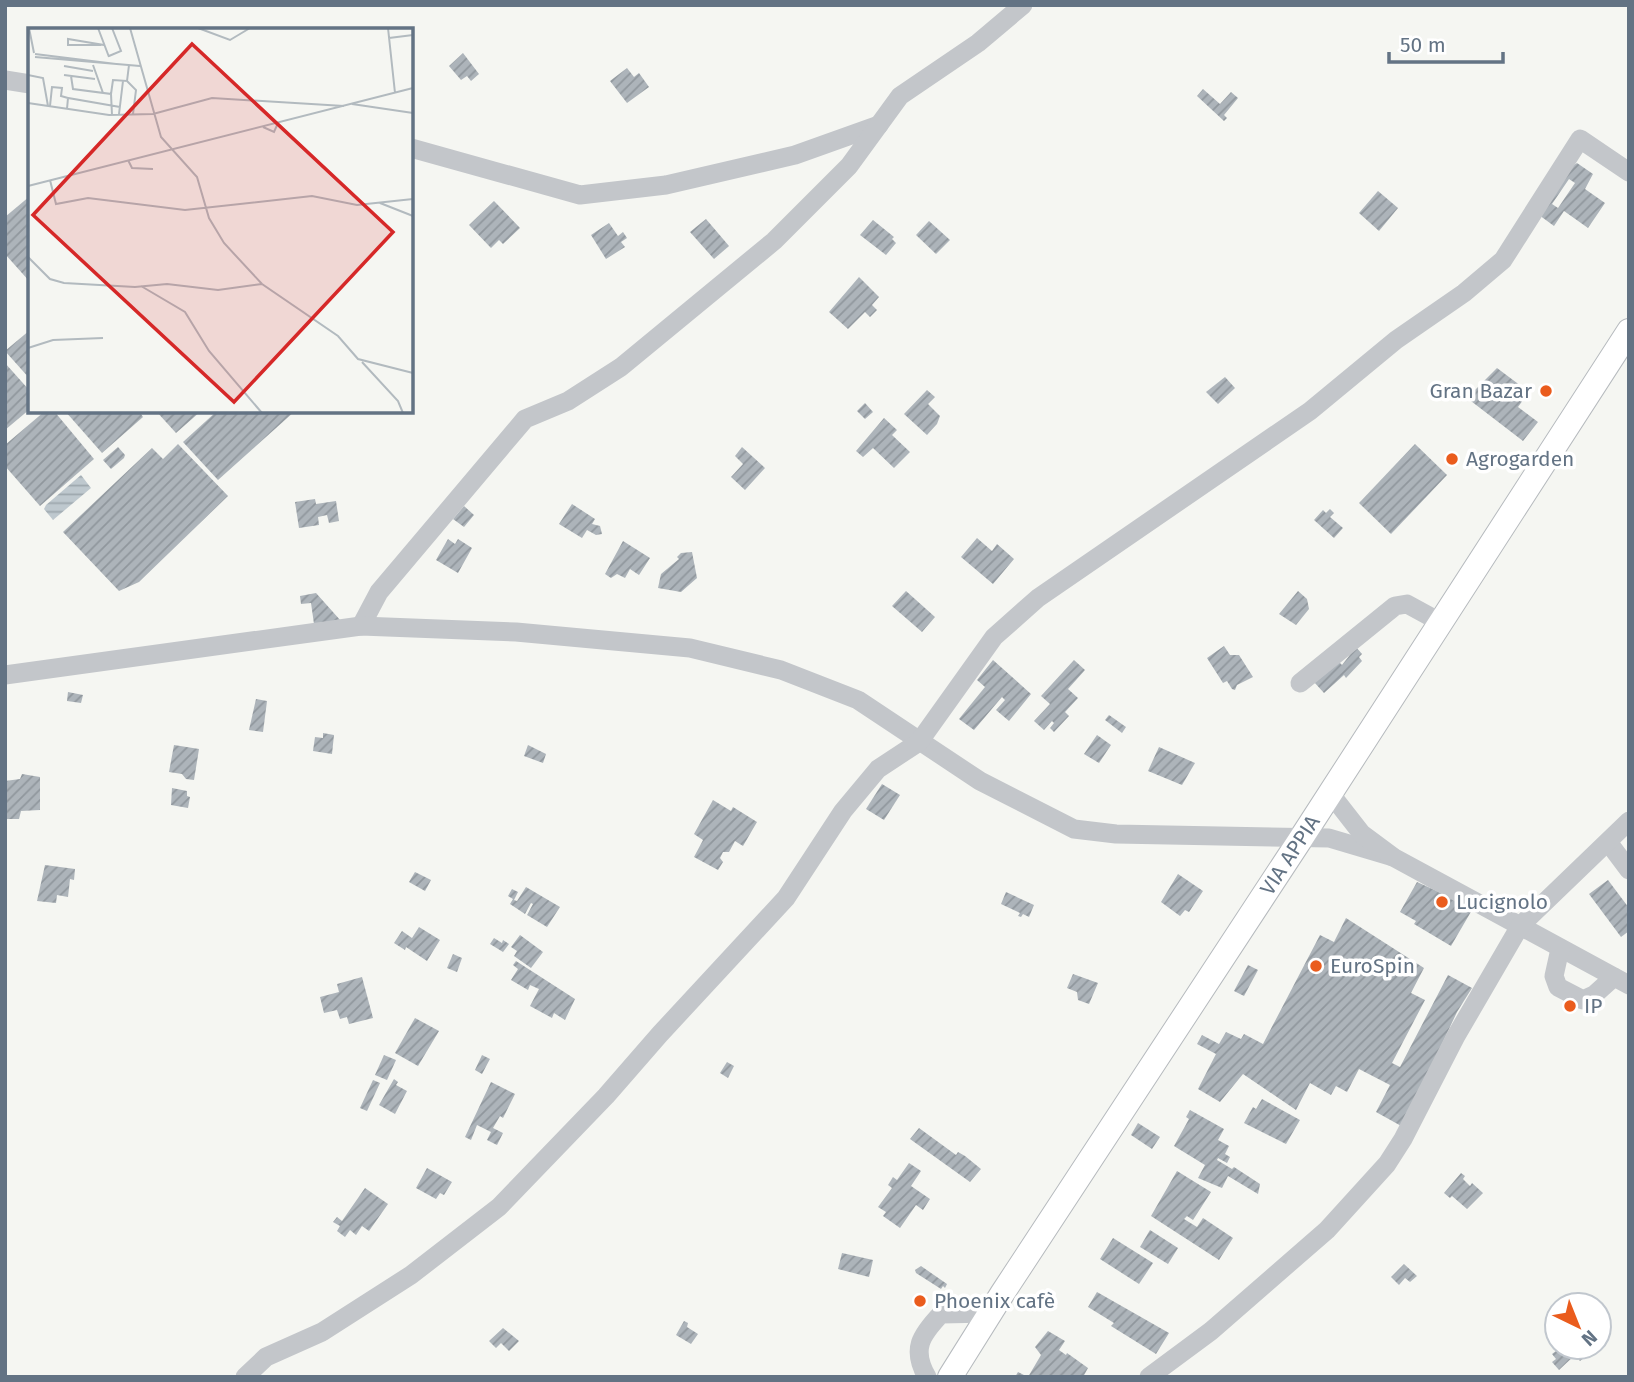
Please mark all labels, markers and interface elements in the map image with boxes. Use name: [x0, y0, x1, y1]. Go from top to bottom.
scale bar: [1389, 21, 1503, 65]
inset map: [28, 28, 413, 413]
text: 50 m: [1400, 32, 1446, 58]
place label: Gran Bazar: [1429, 378, 1532, 404]
marker: Gran Bazar: [1538, 383, 1554, 399]
place label: Agrogarden: [1466, 446, 1574, 472]
marker: Agrogarden: [1444, 451, 1460, 467]
street label: VIA APPIA: [1255, 810, 1326, 900]
place label: Lucignolo: [1456, 889, 1548, 915]
marker: Lucignolo: [1434, 894, 1450, 910]
place label: EuroSpin: [1330, 953, 1415, 979]
marker: EuroSpin: [1308, 958, 1324, 974]
place label: IP: [1584, 993, 1602, 1019]
marker: IP: [1562, 998, 1578, 1014]
place label: Phoenix cafè: [934, 1288, 1055, 1314]
north arrow: [1543, 1291, 1613, 1361]
marker: Phoenix cafè: [912, 1293, 928, 1309]
text: N: [1577, 1325, 1602, 1351]

